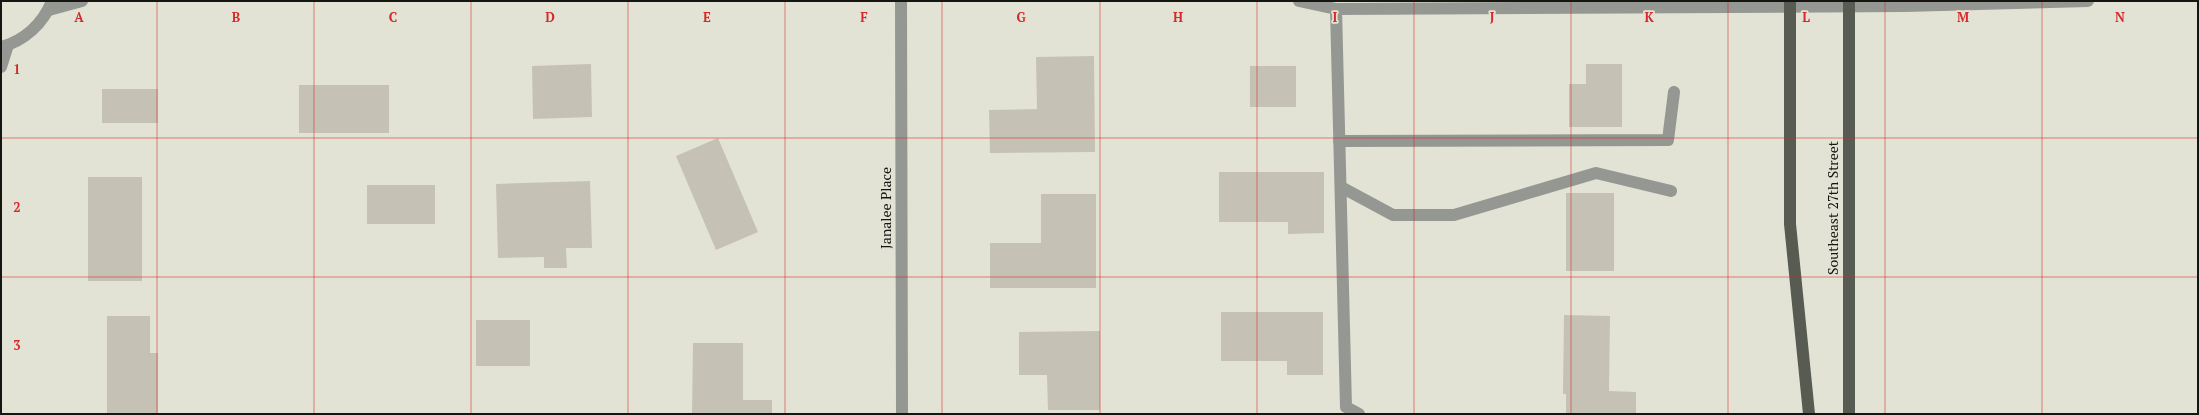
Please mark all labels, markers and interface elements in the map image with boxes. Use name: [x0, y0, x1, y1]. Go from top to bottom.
text: A: [74, 8, 84, 26]
text: B: [232, 8, 240, 26]
text: C: [389, 8, 397, 26]
text: D: [545, 8, 555, 26]
text: E: [703, 8, 711, 26]
text: F: [860, 8, 868, 26]
text: G: [1016, 8, 1026, 26]
text: H: [1173, 8, 1183, 26]
text: I: [1333, 8, 1338, 26]
text: J: [1490, 8, 1495, 26]
text: K: [1644, 8, 1654, 26]
text: L: [1802, 8, 1810, 26]
text: M: [1957, 8, 1969, 26]
text: N: [2115, 8, 2125, 26]
text: 1: [13, 60, 21, 78]
street label: Southeast 27th Street: [1823, 140, 1842, 275]
street label: Janalee Place: [876, 167, 895, 249]
text: 2: [13, 198, 21, 216]
text: 3: [13, 336, 21, 354]

